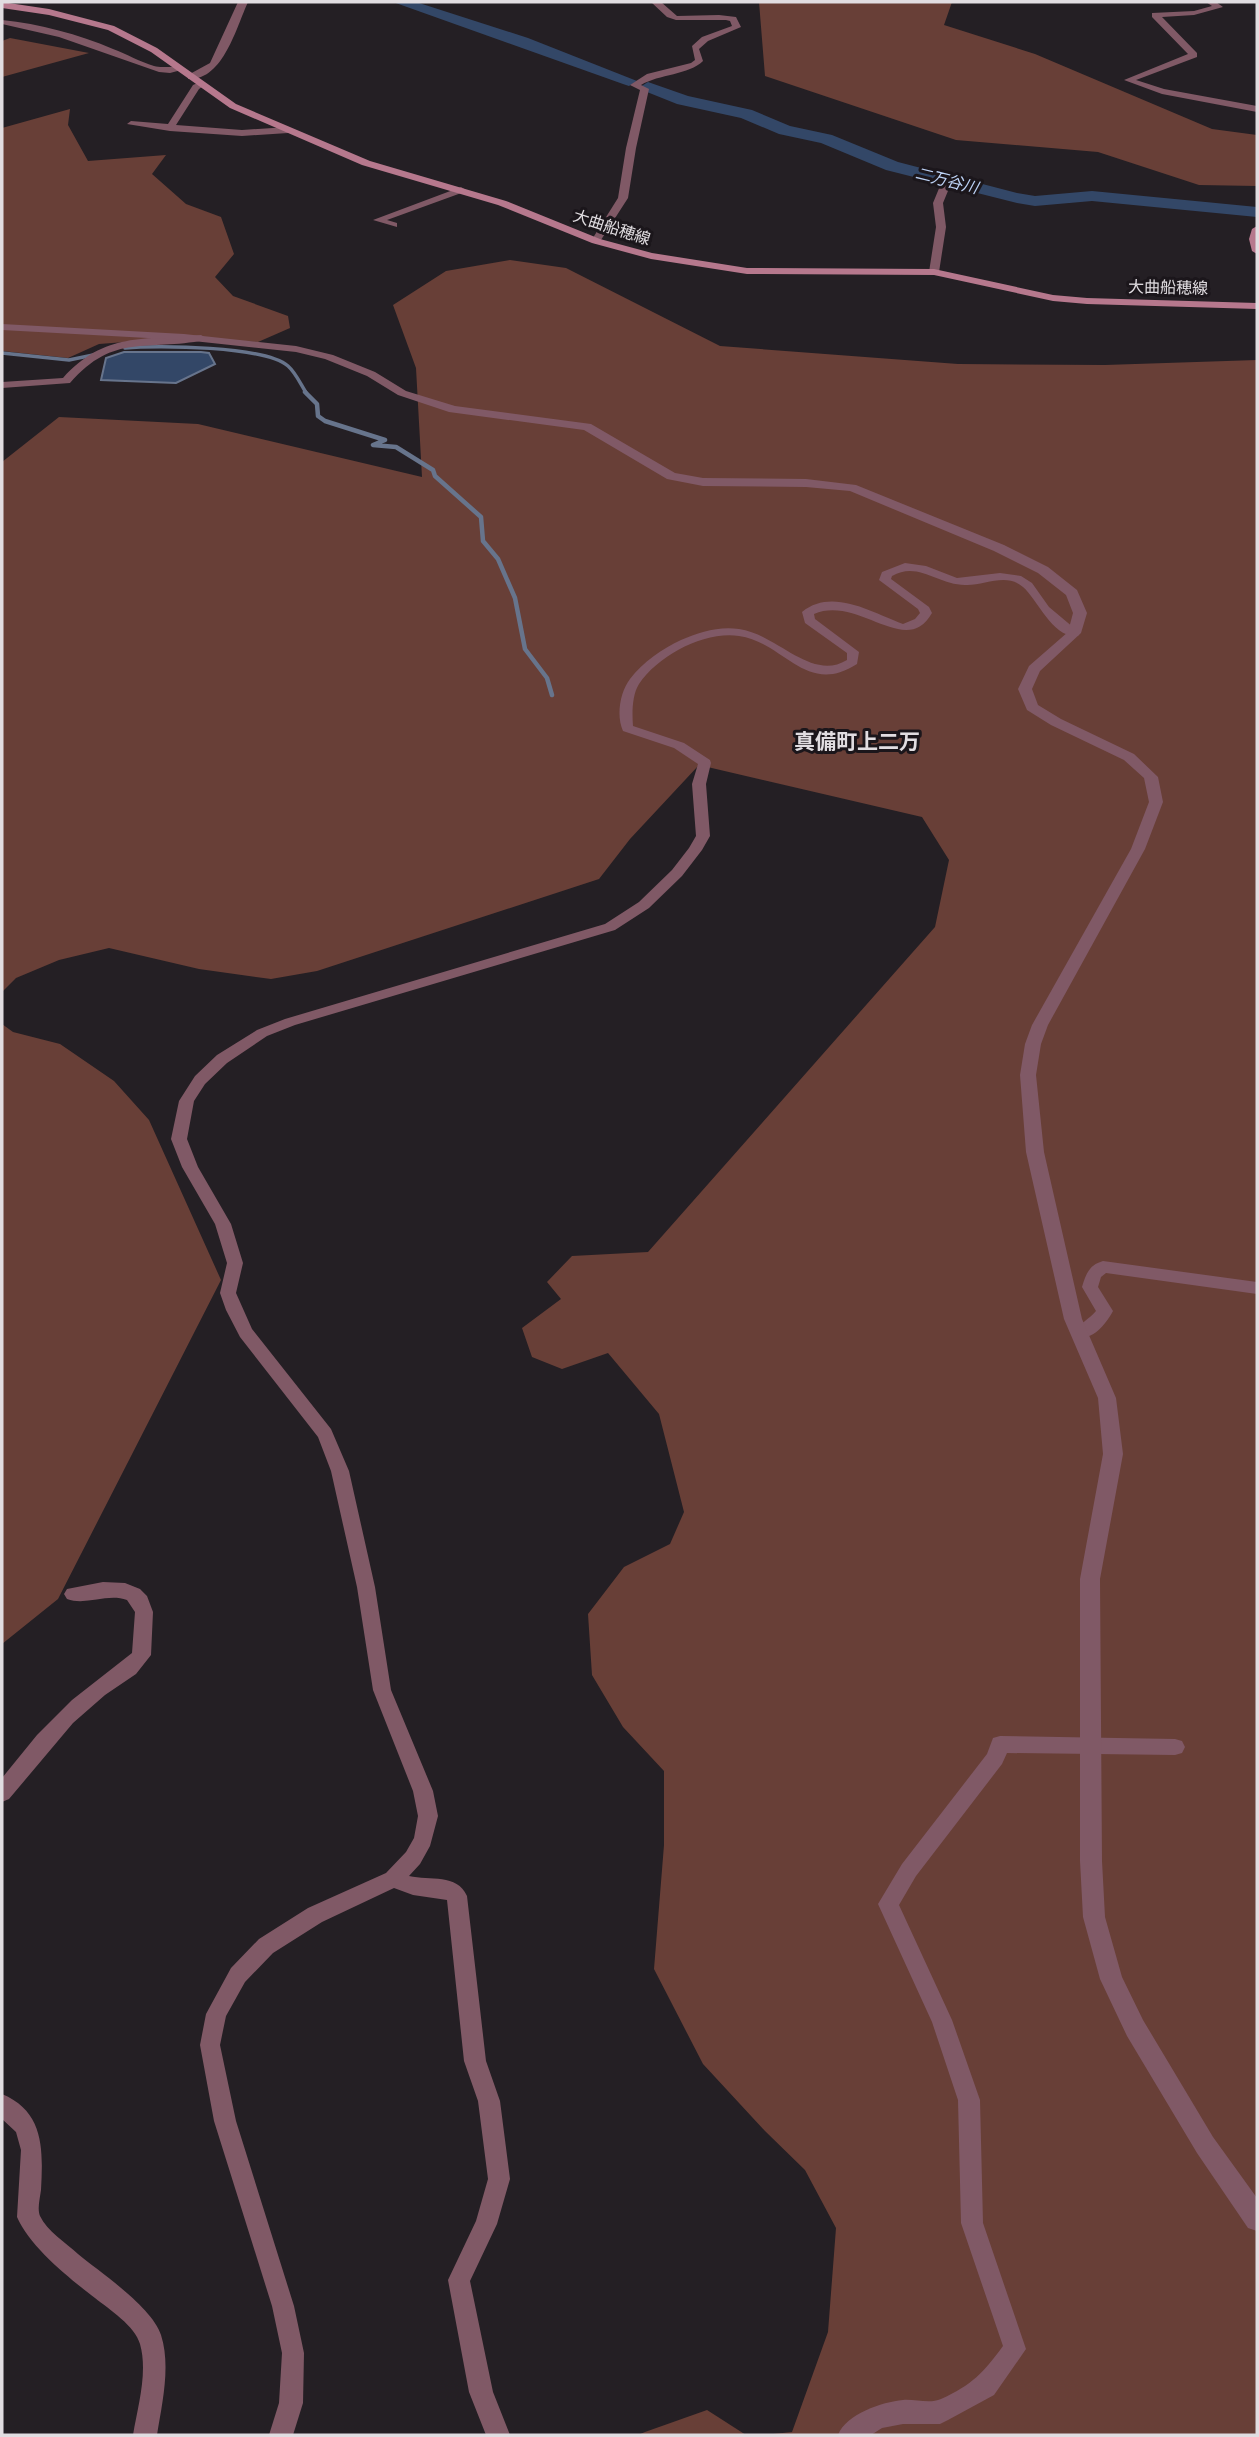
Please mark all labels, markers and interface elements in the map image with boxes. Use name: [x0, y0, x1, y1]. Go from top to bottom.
water label: 二万谷川: [913, 162, 983, 199]
street label: 大曲船穂線: [571, 204, 653, 250]
street label: 大曲船穂線: [1128, 275, 1208, 299]
district label: 真備町上二万: [794, 727, 920, 755]

